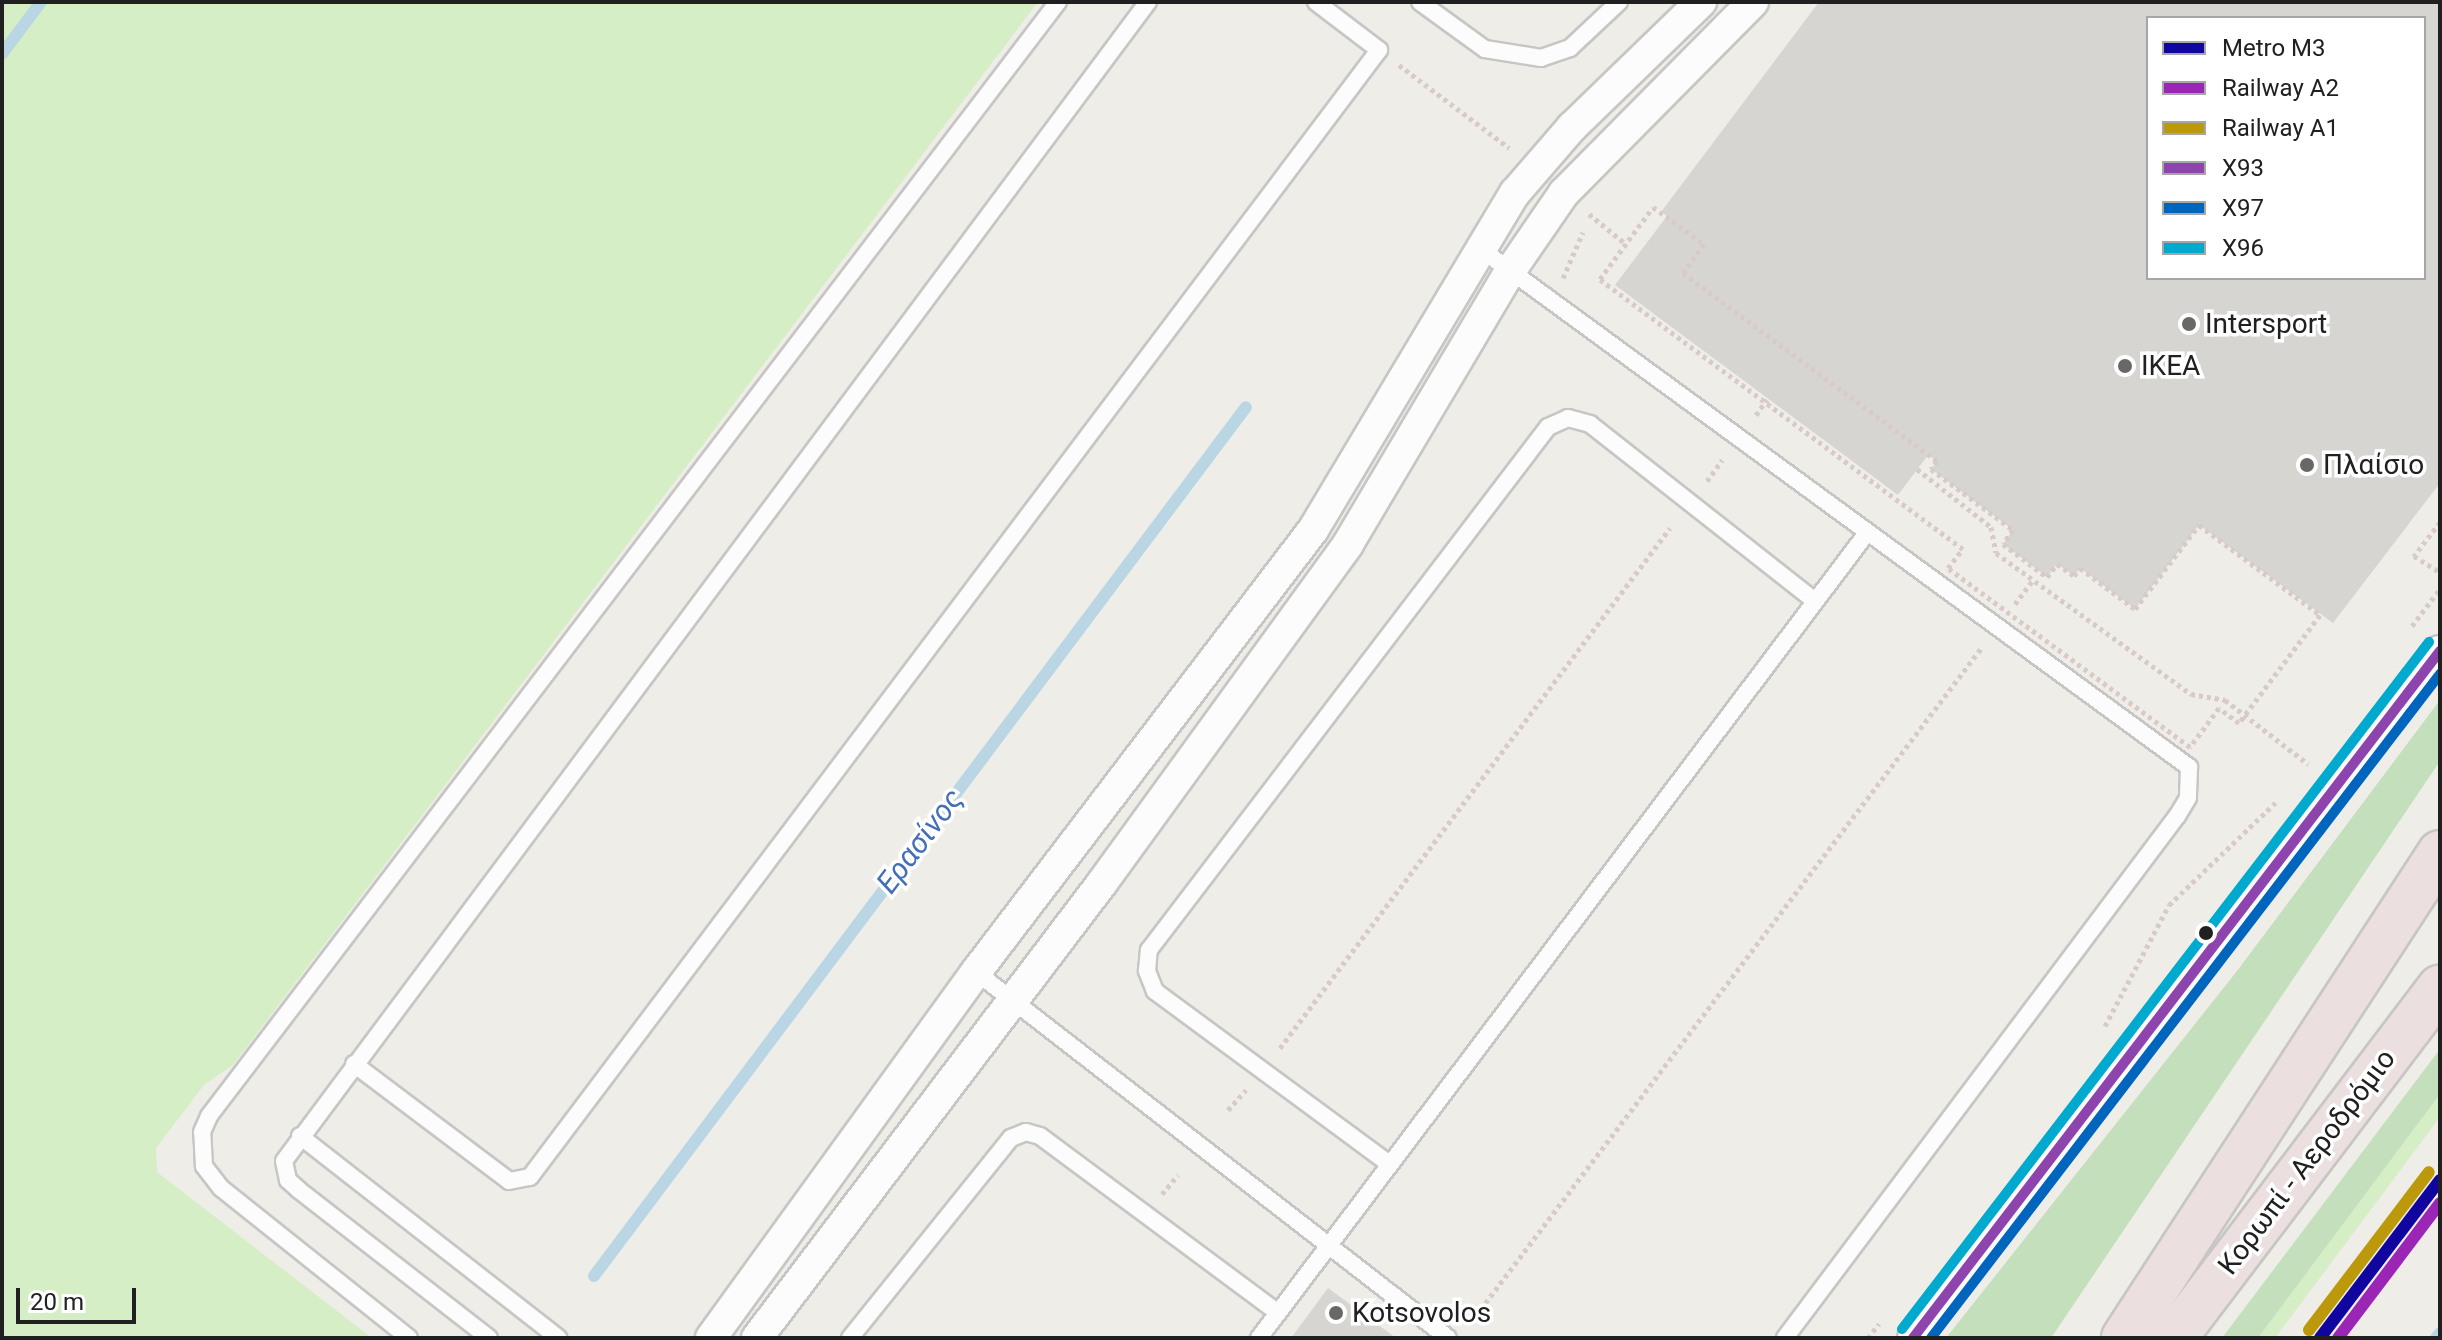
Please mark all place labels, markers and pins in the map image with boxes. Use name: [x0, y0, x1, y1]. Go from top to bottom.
place label: Intersport: [2205, 307, 2327, 341]
marker: Intersport: [2180, 315, 2198, 333]
place label: IKEA: [2141, 349, 2200, 383]
marker: IKEA: [2116, 357, 2134, 375]
place label: Πλαίσιο: [2323, 448, 2424, 482]
marker: Πλαίσιο: [2298, 456, 2316, 474]
unlabelled marker: [2198, 925, 2214, 941]
place label: Kotsovolos: [1352, 1296, 1491, 1330]
marker: Kotsovolos: [1327, 1304, 1345, 1322]

